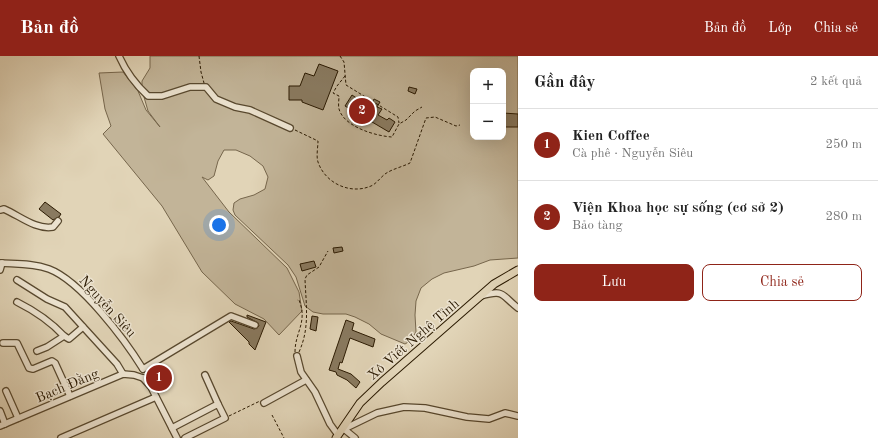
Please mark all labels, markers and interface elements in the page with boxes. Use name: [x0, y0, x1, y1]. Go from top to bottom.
text: Bản đồ: [20, 19, 79, 38]
text: Bản đồ: [704, 21, 746, 35]
text: Lớp: [768, 21, 792, 35]
text: Chia sẻ: [814, 21, 858, 35]
map controls: [470, 68, 506, 140]
button: +: [470, 68, 506, 104]
text: Gần đây: [534, 74, 595, 91]
text: 2 kết quả: [810, 75, 862, 88]
pin: 2: [349, 96, 375, 126]
button: −: [470, 104, 506, 140]
text: Kien Coffee: [572, 129, 650, 144]
text: 1: [543, 138, 551, 151]
text: 250 m: [825, 138, 862, 151]
text: Cà phê · Nguyễn Siêu: [572, 147, 693, 160]
text: Viện Khoa học sự sống (cơ sở 2): [572, 201, 784, 216]
text: 2: [543, 210, 551, 223]
text: 280 m: [825, 210, 862, 223]
your location: [209, 215, 229, 235]
text: Bảo tàng: [572, 219, 623, 232]
button: Lưu: [534, 264, 694, 301]
button: Chia sẻ: [702, 264, 862, 301]
street label: Nguyễn Siêu: [76, 273, 139, 340]
street label: Xô Viết Nghệ Tỉnh: [365, 295, 462, 383]
pin: 1: [146, 363, 172, 393]
street label: Bạch Đằng: [33, 364, 101, 405]

